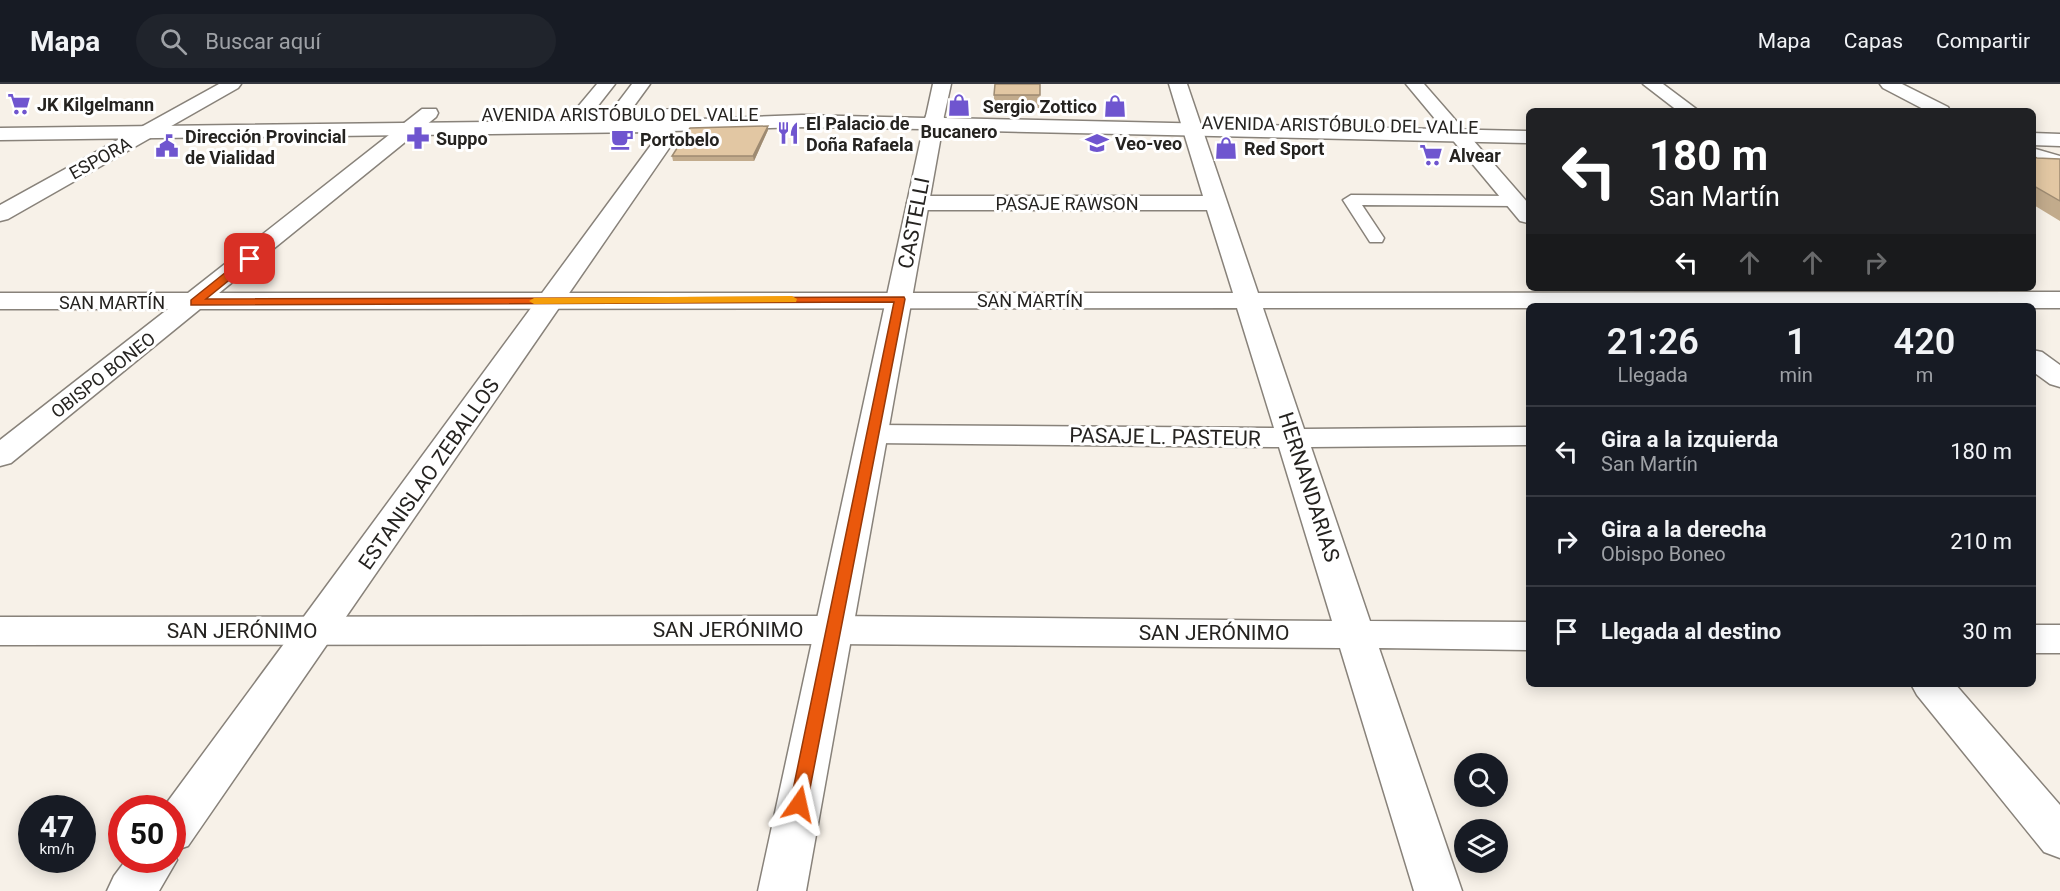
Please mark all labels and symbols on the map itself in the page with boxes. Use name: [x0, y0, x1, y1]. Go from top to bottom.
supermarket icon: JK Kilgelmann: [6, 91, 32, 117]
shop icon: Bucanero: [946, 92, 972, 118]
shop icon: Sergio Zottico: [1102, 93, 1128, 119]
place label: JK Kilgelmann: [37, 94, 154, 115]
place label: Sergio Zottico: [983, 96, 1097, 117]
street label: AVENIDA ARISTÓBULO DEL VALLE: [482, 104, 758, 125]
street label: AVENIDA ARISTÓBULO DEL VALLE: [1201, 112, 1479, 138]
place label: El Palacio de Doña Rafaela: [806, 113, 914, 155]
restaurant icon: El Palacio de Doña Rafaela: [775, 120, 801, 146]
place label: Bucanero: [921, 121, 997, 142]
pharmacy icon: Suppo: [405, 125, 431, 151]
place label: Dirección Provincial de Vialidad: [185, 126, 346, 168]
cafe icon: Portobelo: [609, 126, 635, 152]
place label: Suppo: [436, 128, 488, 149]
place label: Portobelo: [640, 129, 719, 150]
school or university icon: Veo-veo: [1084, 130, 1110, 156]
street label: ESPORA: [65, 132, 135, 184]
public building icon: Dirección Provincial de Vialidad: [154, 133, 180, 159]
place label: Veo-veo: [1115, 133, 1182, 154]
shop icon: Red Sport: [1213, 135, 1239, 161]
place label: Red Sport: [1244, 138, 1324, 159]
supermarket icon: Alvear: [1418, 142, 1444, 168]
place label: Alvear: [1449, 145, 1501, 166]
street label: CASTELLI: [893, 175, 935, 271]
street label: PASAJE RAWSON: [995, 193, 1139, 214]
pin: [224, 233, 275, 284]
street label: SAN MARTÍN: [977, 290, 1083, 311]
street label: SAN MARTÍN: [59, 292, 165, 313]
street label: OBISPO BONEO: [47, 328, 159, 422]
street label: ESTANISLAO ZEBALLOS: [354, 374, 504, 574]
street label: HERNANDARIAS: [1273, 409, 1345, 565]
street label: PASAJE L. PASTEUR: [1069, 423, 1261, 451]
street label: SAN JERÓNIMO: [653, 618, 803, 642]
street label: SAN JERÓNIMO: [167, 619, 317, 643]
street label: SAN JERÓNIMO: [1139, 621, 1289, 645]
position arrow: [767, 772, 831, 836]
speed limit sign: 50: [108, 795, 186, 873]

